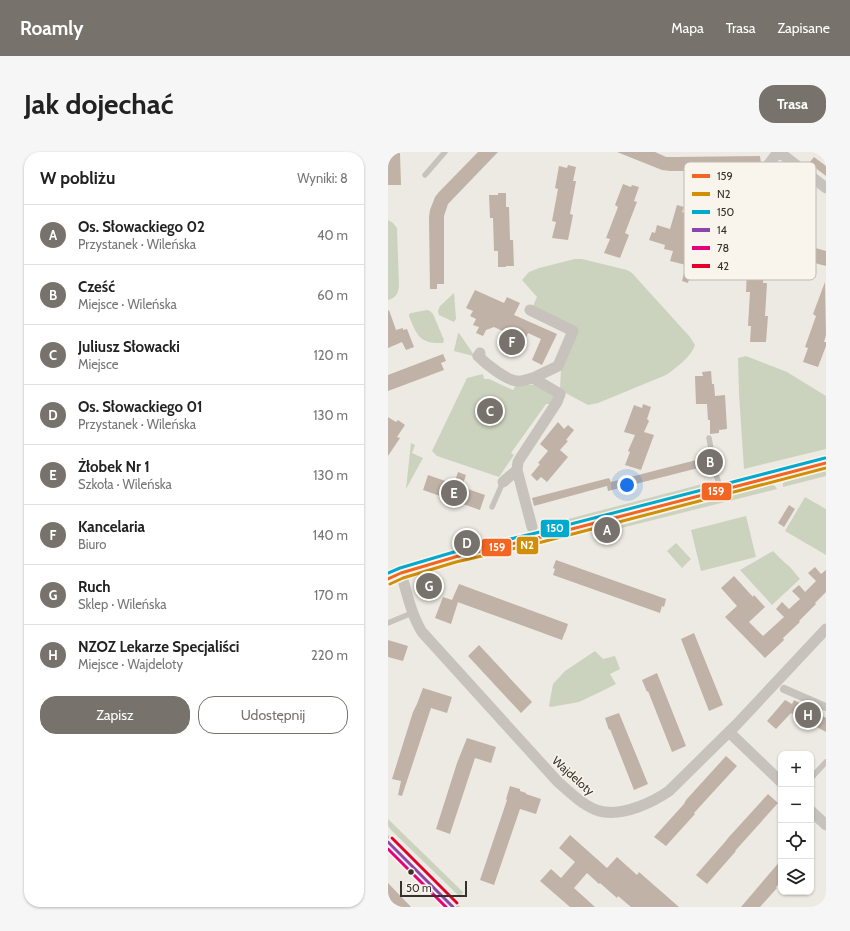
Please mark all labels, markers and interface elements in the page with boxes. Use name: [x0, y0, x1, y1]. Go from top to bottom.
text: Roamly: [20, 17, 83, 40]
text: Mapa: [671, 19, 704, 37]
text: Trasa: [726, 19, 755, 37]
text: Zapisane: [777, 19, 830, 37]
button: Trasa: [759, 85, 826, 123]
text: Jak dojechać: [24, 87, 173, 121]
legend: [684, 162, 816, 280]
text: W pobliżu: [40, 168, 115, 188]
text: 159: [717, 169, 733, 183]
text: Wyniki: 8: [297, 170, 348, 186]
text: N2: [717, 187, 731, 201]
text: 150: [717, 205, 735, 219]
text: Os. Słowackiego 02: [78, 218, 205, 236]
text: 14: [717, 223, 728, 237]
text: A: [49, 227, 57, 243]
text: 40 m: [317, 227, 348, 243]
text: Przystanek · Wileńska: [78, 236, 196, 252]
text: 78: [717, 241, 729, 255]
text: 42: [717, 259, 729, 273]
text: Cześć: [78, 278, 115, 296]
text: B: [49, 287, 57, 303]
text: 60 m: [317, 287, 348, 303]
text: Miejsce · Wileńska: [78, 296, 177, 312]
pin: F: [499, 327, 525, 357]
text: Juliusz Słowacki: [78, 338, 180, 356]
text: C: [49, 347, 57, 363]
text: 120 m: [314, 347, 348, 363]
text: Miejsce: [78, 356, 118, 372]
pin: C: [477, 396, 503, 426]
text: Os. Słowackiego 01: [78, 398, 203, 416]
text: D: [48, 407, 58, 423]
text: 130 m: [313, 407, 348, 423]
text: Przystanek · Wileńska: [78, 416, 196, 432]
pin: B: [697, 447, 723, 477]
text: Żłobek Nr 1: [78, 458, 150, 476]
text: E: [49, 467, 57, 483]
text: 130 m: [313, 467, 348, 483]
your location: [617, 475, 637, 495]
text: Szkoła · Wileńska: [78, 476, 172, 492]
pin: E: [441, 478, 467, 508]
line badge: 159: [701, 482, 732, 501]
text: 159: [708, 484, 724, 498]
pin: A: [594, 515, 620, 545]
text: Kancelaria: [78, 518, 145, 536]
line badge: 150: [540, 519, 570, 538]
text: 150: [546, 521, 564, 535]
text: F: [50, 527, 56, 543]
text: 140 m: [313, 527, 348, 543]
pin: D: [454, 528, 480, 558]
text: Biuro: [78, 536, 106, 552]
line badge: N2: [516, 536, 539, 555]
line badge: 159: [481, 538, 512, 557]
text: N2: [520, 538, 534, 552]
text: 159: [489, 540, 505, 554]
pin: G: [416, 571, 442, 601]
text: Ruch: [78, 578, 111, 596]
text: G: [49, 587, 57, 603]
text: 170 m: [314, 587, 348, 603]
text: Sklep · Wileńska: [78, 596, 166, 612]
text: NZOZ Lekarze Specjaliści: [78, 638, 239, 656]
text: H: [48, 647, 58, 663]
text: 220 m: [311, 647, 348, 663]
text: Miejsce · Wajdeloty: [78, 656, 183, 672]
button: Zapisz: [40, 696, 190, 734]
button: Udostępnij: [198, 696, 348, 734]
pin: H: [795, 700, 821, 730]
map controls: [778, 751, 814, 895]
button: +: [778, 751, 814, 787]
street label: Wajdeloty: [549, 753, 597, 798]
button: −: [778, 787, 814, 823]
button: locate: [778, 823, 814, 859]
button: layers: [778, 859, 814, 895]
unlabelled marker: [406, 867, 416, 877]
scale bar: [400, 879, 467, 898]
text: 50 m: [406, 881, 432, 895]

